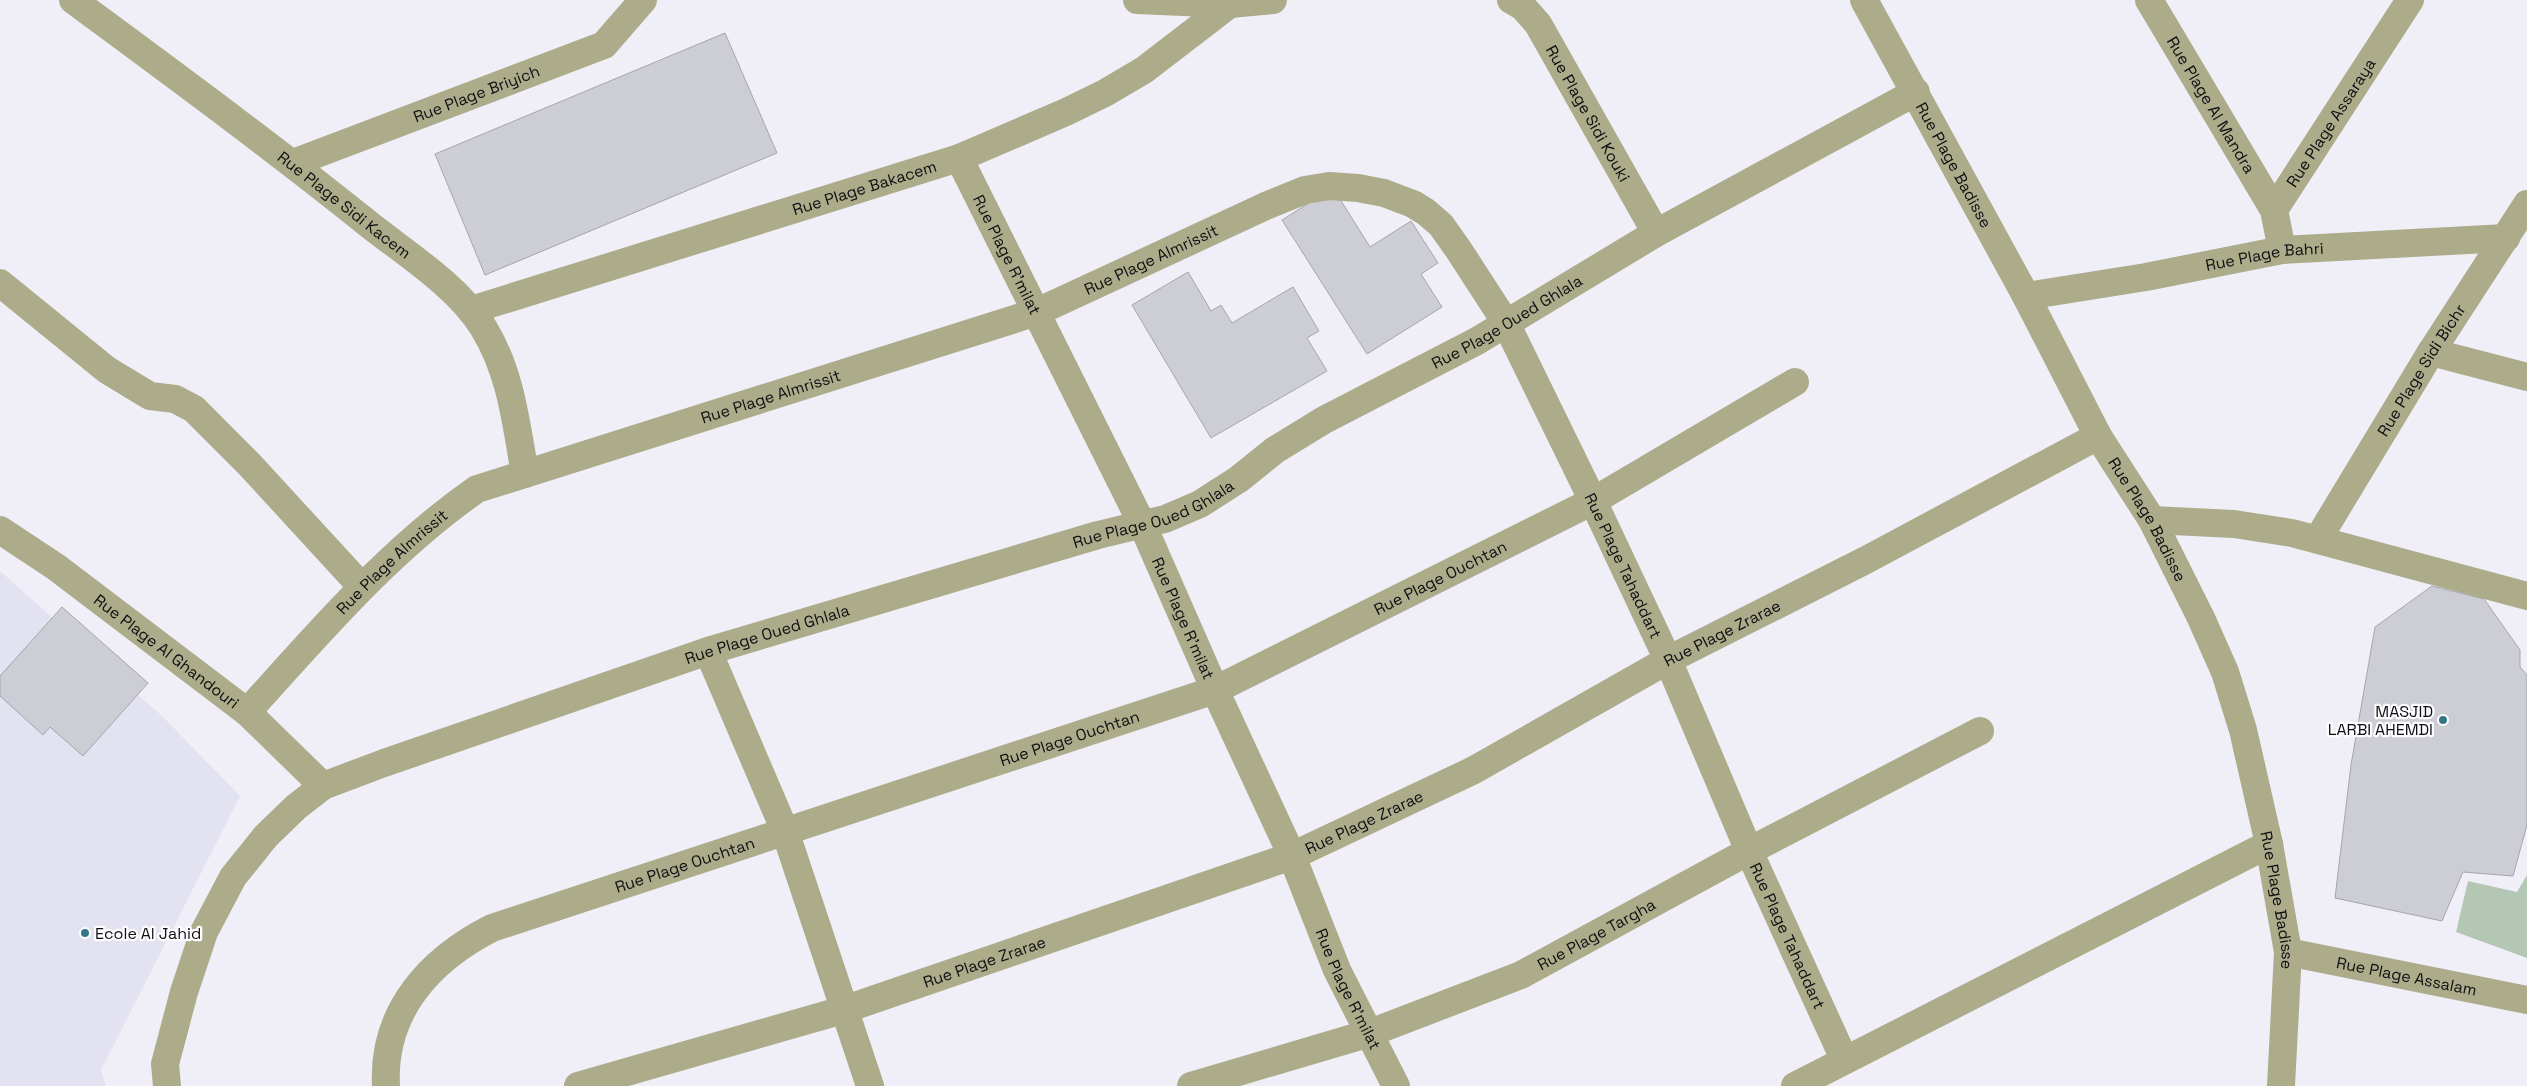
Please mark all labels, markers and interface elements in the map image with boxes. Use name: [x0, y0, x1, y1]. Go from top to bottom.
street label: Rue Plage Al Mandra: [2162, 33, 2260, 177]
street label: Rue Plage Sidi Kouki: [1541, 41, 1635, 186]
street label: Rue Plage Assaraya: [2282, 54, 2381, 191]
street label: Rue Plage Briyich: [410, 60, 543, 127]
street label: Rue Plage Badisse: [1911, 99, 1997, 232]
street label: Rue Plage Sidi Kacem: [273, 147, 415, 264]
street label: Rue Plage Bakacem: [790, 156, 939, 220]
street label: Rue Plage R'milat: [968, 191, 1046, 318]
street label: Rue Plage Almrissit: [1081, 220, 1222, 300]
street label: Rue Plage Bahri: [2204, 238, 2324, 276]
street label: Rue Plage Oued Ghlala: [1428, 270, 1586, 374]
street label: Rue Plage Sidi Bichr: [2373, 300, 2470, 440]
street label: Rue Plage Almrissit: [698, 365, 843, 429]
street label: Rue Plage Badisse: [2103, 453, 2191, 585]
street label: Rue Plage Oued Ghlala: [1070, 475, 1238, 553]
street label: Rue Plage Tahaddart: [1580, 489, 1666, 642]
street label: Rue Plage Almrissit: [332, 505, 452, 619]
street label: Rue Plage Ouchtan: [1370, 536, 1510, 620]
street label: Rue Plage R'milat: [1147, 554, 1219, 683]
street label: Rue Plage Al Ghandouri: [89, 589, 243, 713]
street label: Rue Plage Zrarae: [1660, 595, 1784, 672]
street label: Rue Plage Oued Ghlala: [682, 600, 852, 669]
place label: MASJID LARBI AHEMDI: [2328, 701, 2433, 740]
street label: Rue Plage Ouchtan: [997, 706, 1142, 771]
marker: MASJID LARBI AHEMDI: [2437, 714, 2449, 726]
street label: Rue Plage Zrarae: [1302, 786, 1427, 859]
street label: Rue Plage Badisse: [2255, 829, 2298, 970]
street label: Rue Plage Ouchtan: [612, 832, 757, 898]
street label: Rue Plage Tahaddart: [1745, 859, 1830, 1012]
street label: Rue Plage Targha: [1534, 894, 1659, 975]
place label: Ecole Al Jahid: [95, 923, 201, 944]
street label: Rue Plage R'milat: [1311, 925, 1386, 1053]
marker: Ecole Al Jahid: [79, 927, 91, 939]
street label: Rue Plage Zrarae: [920, 931, 1049, 993]
street label: Rue Plage Assalam: [2335, 952, 2479, 1001]

